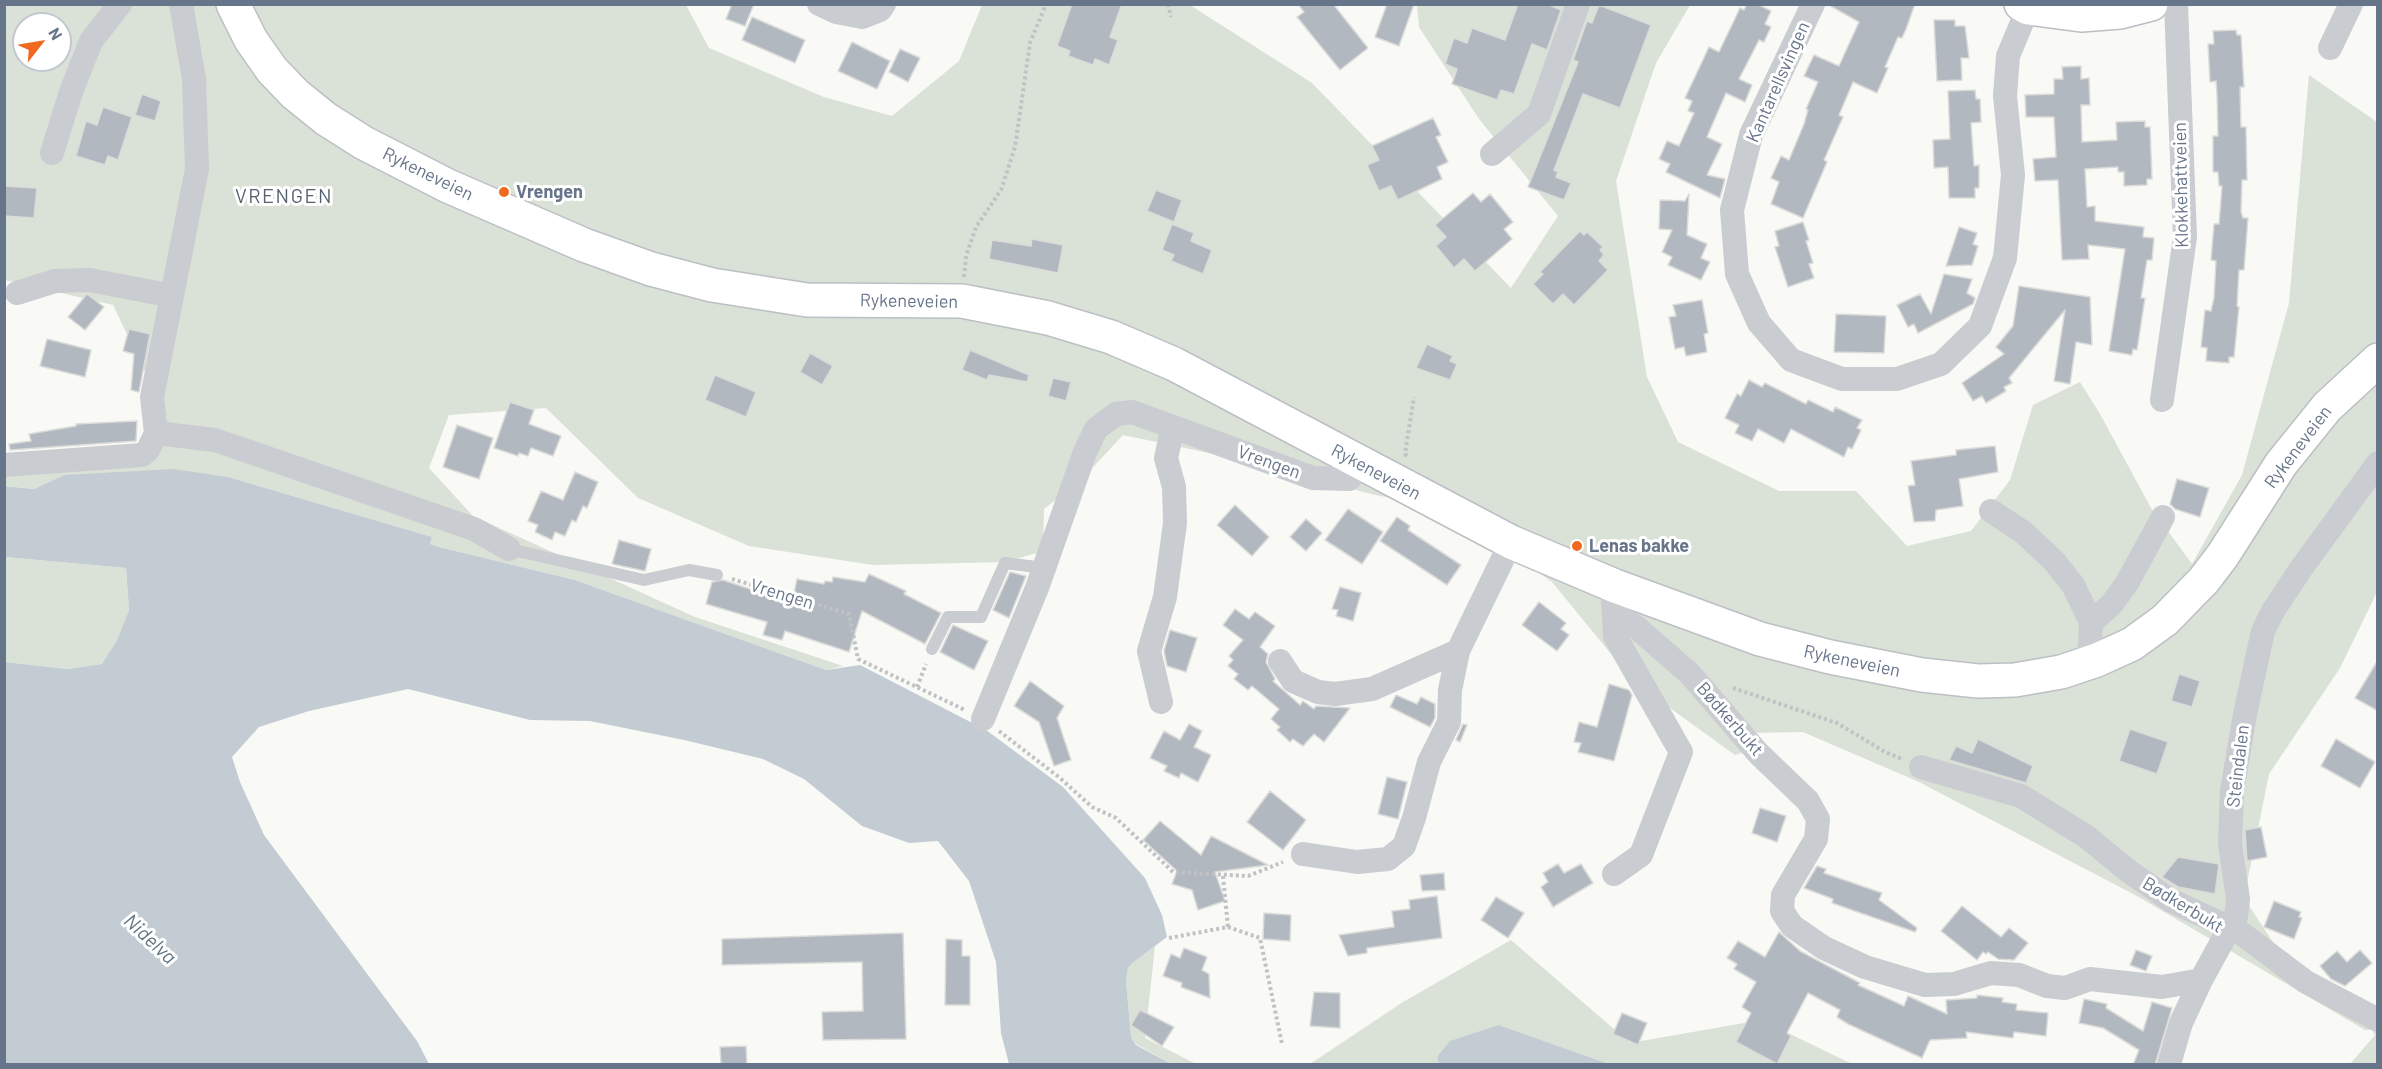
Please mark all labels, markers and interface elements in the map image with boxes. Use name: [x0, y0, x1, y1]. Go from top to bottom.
north arrow: [12, 12, 72, 72]
street label: Kantarellsvingen: [1742, 18, 1814, 146]
text: N: [45, 24, 67, 43]
street label: Klokkehattveien: [2169, 122, 2193, 248]
street label: Rykeneveien: [379, 143, 477, 205]
place label: Vrengen: [516, 181, 583, 203]
district label: VRENGEN: [235, 184, 333, 208]
marker: Vrengen: [497, 185, 511, 199]
street label: Rykeneveien: [860, 289, 958, 313]
street label: Rykeneveien: [2260, 401, 2336, 493]
street label: Rykeneveien: [1328, 439, 1424, 505]
street label: Vrengen: [1235, 441, 1303, 483]
place label: Lenas bakke: [1589, 535, 1689, 557]
marker: Lenas bakke: [1570, 539, 1584, 553]
street label: Vrengen: [748, 574, 816, 614]
street label: Rykeneveien: [1802, 640, 1902, 682]
street label: Bødkerbukt: [1692, 678, 1768, 760]
street label: Steindalen: [2222, 723, 2254, 809]
street label: Bødkerbukt: [2139, 872, 2227, 938]
water label: Nidelva: [119, 909, 181, 969]

